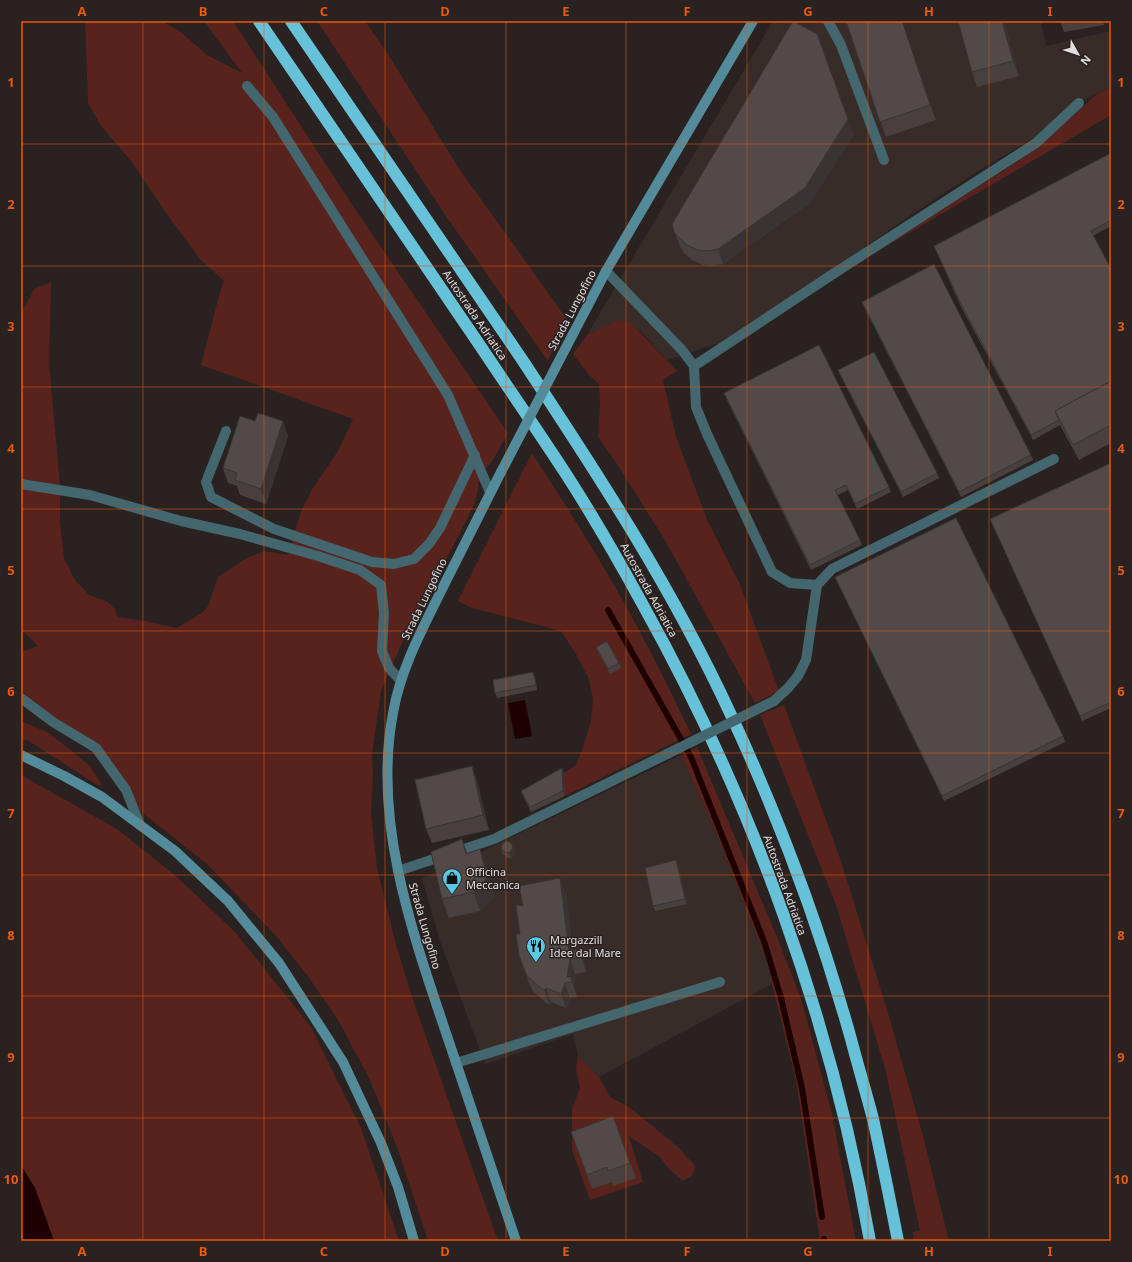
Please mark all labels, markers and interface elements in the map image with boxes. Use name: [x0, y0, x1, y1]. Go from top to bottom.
text: A: [78, 2, 87, 20]
text: B: [199, 2, 207, 20]
text: C: [320, 2, 328, 20]
text: D: [440, 2, 450, 20]
text: E: [562, 2, 570, 20]
text: F: [683, 2, 691, 20]
text: G: [803, 2, 813, 20]
text: H: [924, 2, 934, 20]
text: I: [1047, 2, 1053, 20]
north arrow: [1058, 34, 1098, 74]
text: N: [1078, 52, 1095, 69]
text: 1: [7, 73, 15, 91]
text: 1: [1117, 73, 1125, 91]
text: 2: [7, 195, 15, 213]
text: 2: [1117, 195, 1125, 213]
street label: Autostrada Adriatica: [440, 267, 511, 363]
street label: Strada Lungofino: [544, 267, 599, 353]
text: 3: [7, 317, 15, 335]
text: 3: [1117, 317, 1125, 335]
text: 4: [7, 439, 15, 457]
text: 4: [1117, 439, 1125, 457]
street label: Autostrada Adriatica: [617, 540, 682, 640]
street label: Strada Lungofino: [397, 555, 450, 642]
text: 5: [7, 561, 15, 579]
text: 5: [1117, 561, 1125, 579]
text: 6: [7, 682, 15, 700]
text: 6: [1117, 682, 1125, 700]
text: 7: [7, 804, 15, 822]
text: 7: [1117, 804, 1125, 822]
street label: Autostrada Adriatica: [760, 833, 811, 937]
place label: Officina Meccanica: [466, 864, 520, 892]
shop icon: Officina Meccanica: [441, 867, 463, 895]
street label: Strada Lungofino: [406, 881, 445, 971]
text: 8: [7, 926, 15, 944]
text: 8: [1117, 926, 1125, 944]
place label: Margazzill Idee dal Mare: [550, 932, 621, 960]
restaurant icon: Margazzill Idee dal Mare: [525, 935, 547, 963]
text: 9: [7, 1048, 15, 1066]
text: 9: [1117, 1048, 1125, 1066]
text: 10: [4, 1170, 18, 1188]
text: 10: [1114, 1170, 1128, 1188]
text: A: [78, 1242, 87, 1260]
text: B: [199, 1242, 207, 1260]
text: C: [320, 1242, 328, 1260]
text: D: [440, 1242, 450, 1260]
text: E: [562, 1242, 570, 1260]
text: F: [683, 1242, 691, 1260]
text: G: [803, 1242, 813, 1260]
text: H: [924, 1242, 934, 1260]
text: I: [1047, 1242, 1053, 1260]

